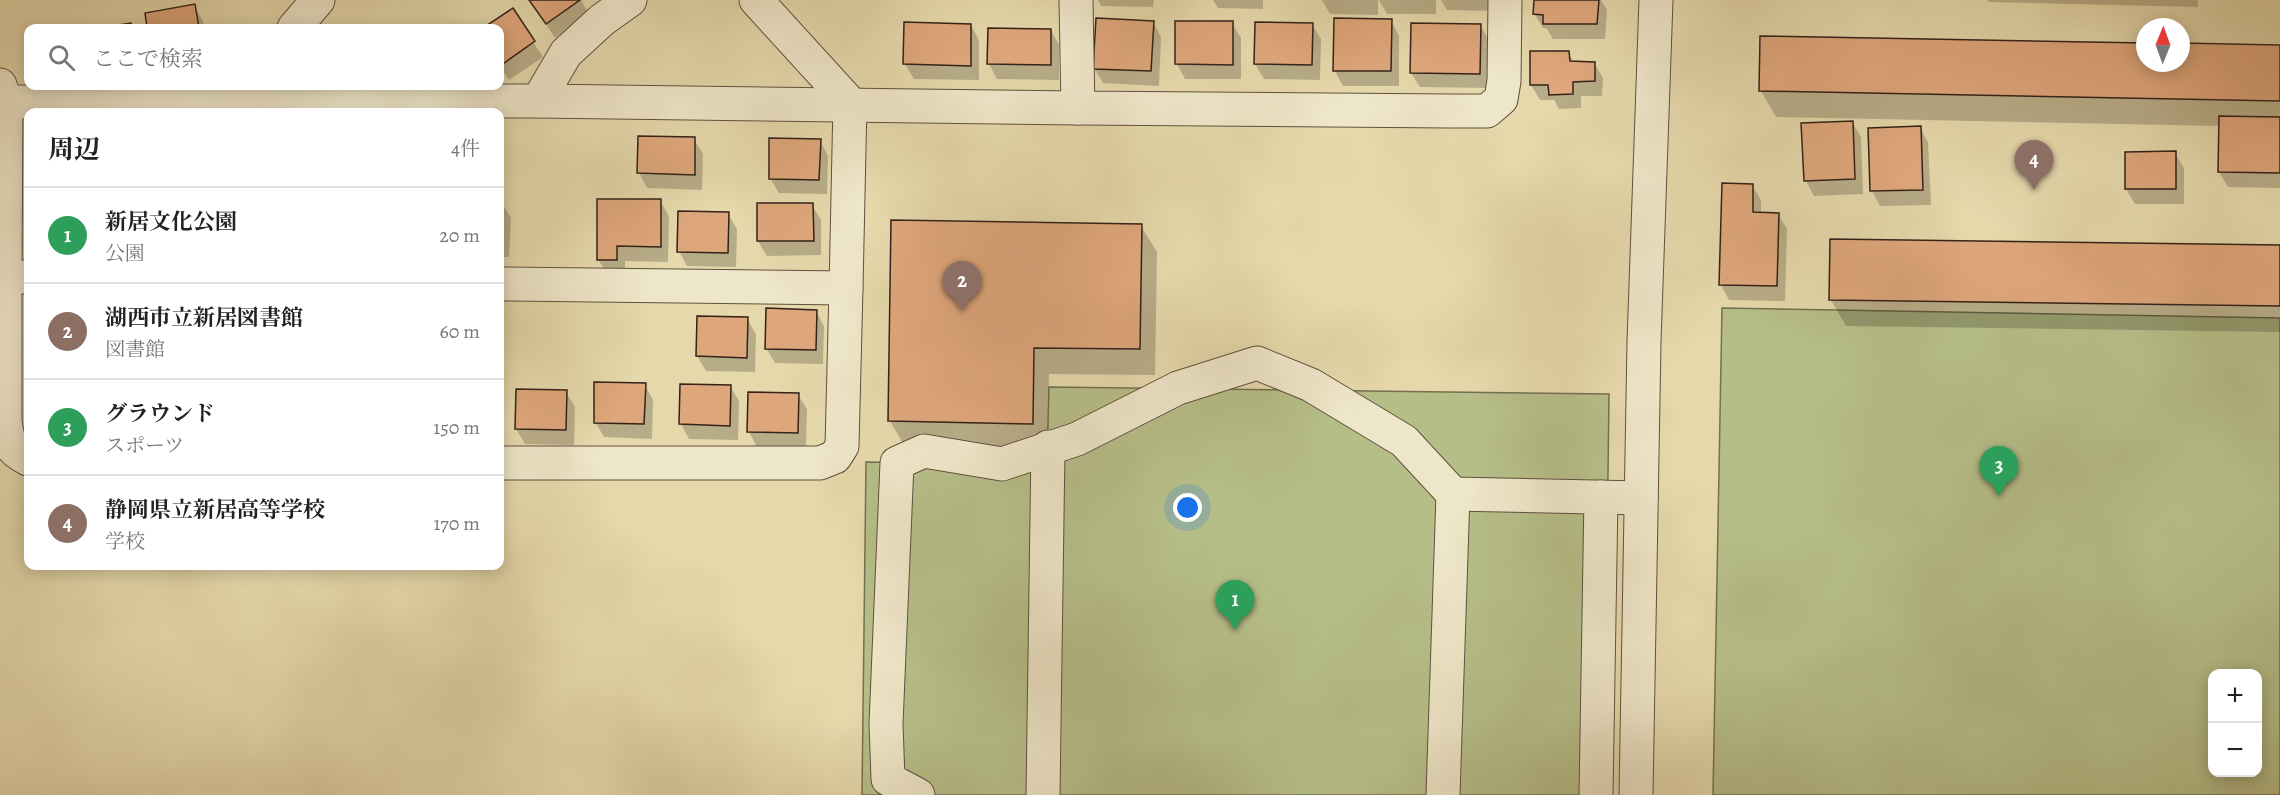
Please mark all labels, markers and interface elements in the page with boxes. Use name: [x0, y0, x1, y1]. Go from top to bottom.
north arrow: [2136, 18, 2190, 72]
search box: [24, 24, 504, 90]
icon: search: [45, 41, 78, 74]
text: ここで検索: [93, 44, 203, 74]
text: 周辺: [48, 132, 100, 167]
text: 4件: [451, 135, 480, 162]
pin: 4: [2014, 140, 2054, 190]
text: 新居文化公園: [105, 207, 237, 237]
text: 1: [64, 222, 71, 249]
text: 20 m: [439, 222, 480, 249]
text: 公園: [105, 240, 145, 267]
pin: 2: [942, 262, 982, 311]
text: 湖西市立新居図書館: [105, 303, 303, 333]
text: 2: [63, 318, 72, 345]
text: 60 m: [440, 318, 480, 345]
text: 図書館: [105, 336, 165, 363]
text: グラウンド: [105, 399, 215, 429]
text: 3: [63, 414, 72, 441]
text: 150 m: [433, 414, 480, 441]
text: スポーツ: [105, 432, 184, 459]
pin: 3: [1980, 446, 2018, 496]
your location: [1173, 493, 1202, 522]
text: 静岡県立新居高等学校: [105, 495, 325, 525]
text: 4: [63, 510, 72, 537]
text: 170 m: [434, 510, 480, 537]
text: 学校: [105, 528, 145, 555]
pin: 1: [1216, 580, 1254, 630]
map controls: [2208, 669, 2262, 777]
button: +: [2208, 669, 2262, 723]
button: −: [2208, 723, 2262, 777]

